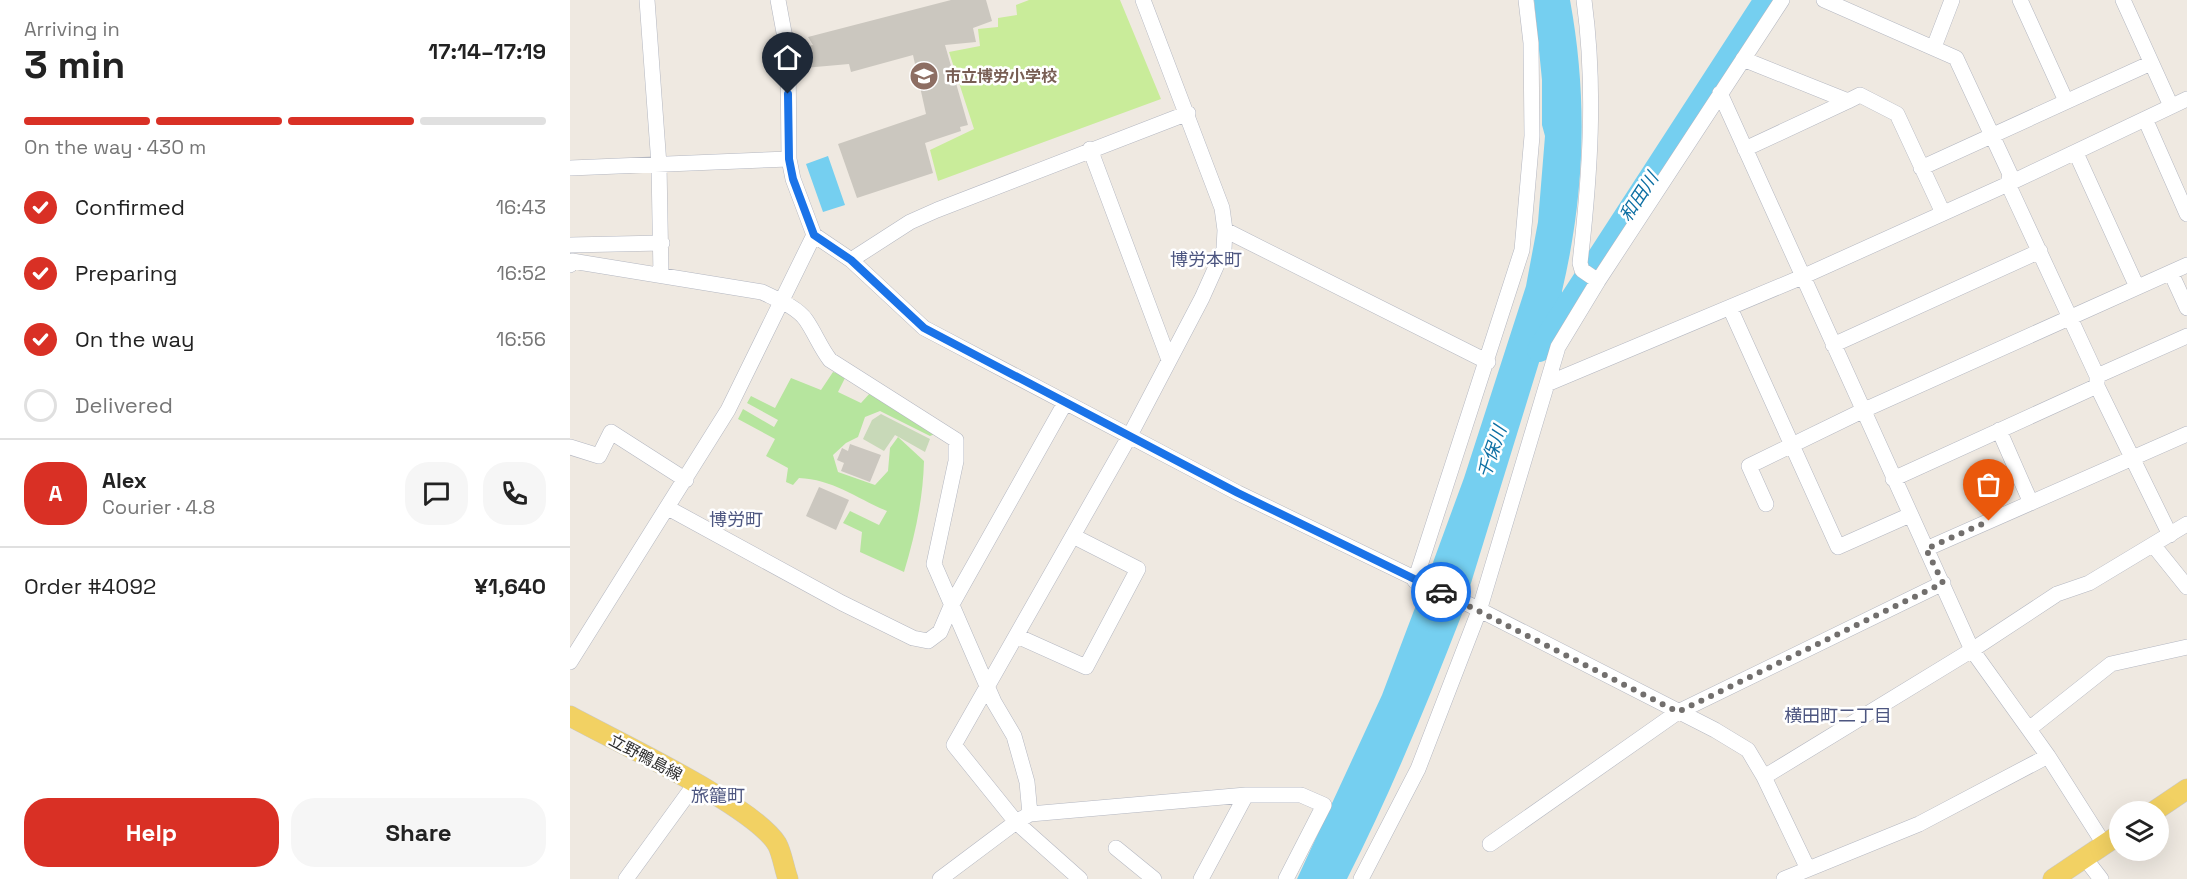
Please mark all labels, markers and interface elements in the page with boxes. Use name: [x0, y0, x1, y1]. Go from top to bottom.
text: Arriving in: [24, 16, 120, 42]
pin: [762, 32, 813, 94]
text: 17:14–17:19: [428, 37, 546, 65]
text: 3 min: [24, 40, 125, 89]
icon: home: [771, 41, 804, 74]
school or university icon: 市立博労小学校: [908, 60, 940, 92]
place label: 市立博労小学校: [945, 66, 1057, 87]
text: On the way · 430 m: [24, 134, 206, 160]
water label: 和田川: [1614, 166, 1664, 226]
icon: check: [24, 191, 57, 224]
text: Confirmed: [75, 193, 185, 221]
text: 16:43: [496, 194, 546, 220]
district label: 博労本町: [1170, 248, 1242, 271]
icon: check: [24, 257, 57, 290]
text: Preparing: [75, 259, 177, 287]
text: 16:52: [496, 260, 546, 286]
icon: check: [24, 323, 57, 356]
text: On the way: [75, 325, 194, 353]
text: 16:56: [496, 326, 546, 352]
text: Delivered: [75, 391, 173, 419]
water label: 千保川: [1472, 421, 1512, 481]
pin: [1963, 459, 2014, 521]
button: chat: [405, 462, 468, 525]
button: phone: [483, 462, 546, 525]
text: Alex: [102, 466, 147, 494]
icon: bag: [1972, 468, 2005, 501]
text: A: [49, 479, 62, 507]
text: Courier · 4.8: [102, 494, 215, 520]
district label: 博労町: [709, 508, 763, 531]
courier: [1411, 562, 1471, 622]
text: Order #4092: [24, 572, 156, 600]
text: ¥1,640: [474, 572, 546, 600]
icon: car: [1425, 576, 1458, 609]
district label: 横田町二丁目: [1784, 704, 1892, 727]
street label: 立野鴨島線: [606, 729, 686, 785]
district label: 旅籠町: [691, 784, 745, 807]
button: Help: [24, 798, 279, 867]
button: Share: [291, 798, 546, 867]
map controls: [2109, 801, 2169, 861]
button: layers: [2109, 801, 2169, 861]

